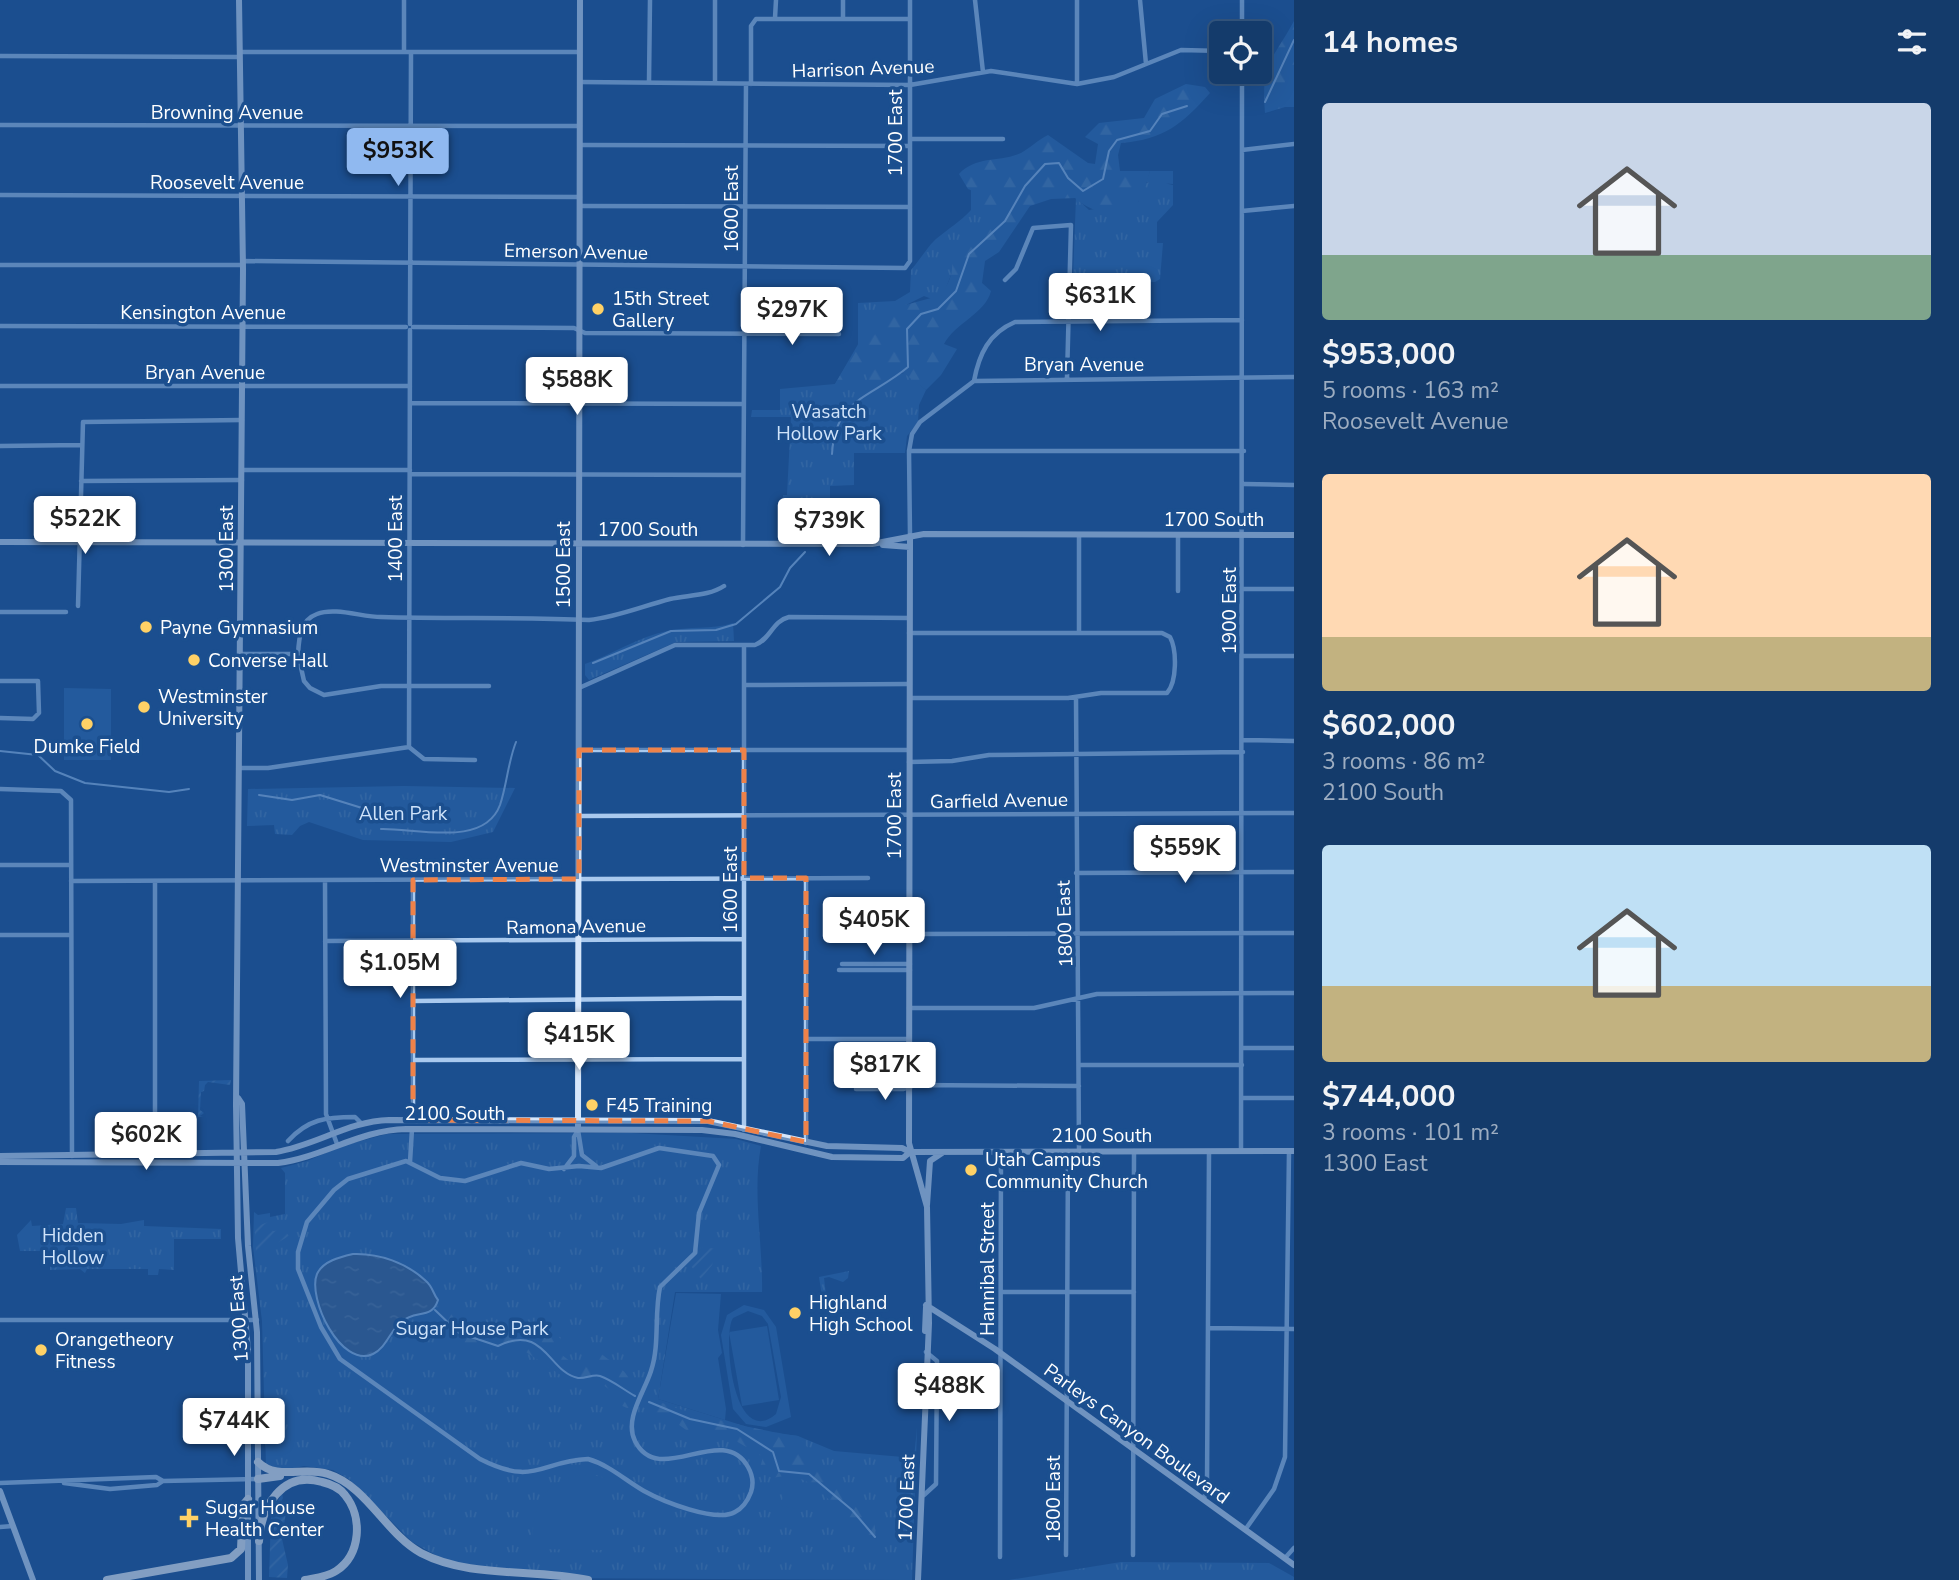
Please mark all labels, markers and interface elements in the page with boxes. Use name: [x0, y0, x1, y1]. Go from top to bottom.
map controls: [1209, 21, 1272, 84]
button: locate: [1209, 21, 1272, 84]
text: 14 homes: [1322, 22, 1458, 63]
icon: filters: [1893, 23, 1931, 61]
street label: Harrison Avenue: [791, 54, 935, 84]
street label: 1700 East: [883, 89, 909, 177]
street label: Browning Avenue: [151, 100, 303, 126]
pin: $953K: [349, 128, 447, 188]
text: $953K: [363, 135, 433, 166]
icon: home: [1564, 148, 1690, 274]
street label: 1600 East: [719, 165, 745, 253]
street label: Roosevelt Avenue: [150, 170, 304, 196]
street label: Emerson Avenue: [504, 238, 648, 266]
pin: $631K: [1051, 274, 1149, 333]
text: $631K: [1065, 280, 1135, 311]
place label: 15th Street Gallery: [612, 286, 709, 334]
pin: $297K: [743, 288, 841, 347]
text: $297K: [757, 294, 827, 325]
street label: Kensington Avenue: [120, 300, 286, 326]
marker: 15th Street Gallery: [590, 301, 606, 317]
text: $953,000: [1322, 334, 1455, 375]
street label: Bryan Avenue: [1024, 352, 1144, 378]
pin: $588K: [528, 358, 626, 417]
street label: Bryan Avenue: [145, 360, 265, 386]
text: $588K: [542, 364, 612, 395]
text: 5 rooms · 163 m²: [1322, 375, 1499, 406]
park label: Wasatch Hollow Park: [776, 399, 882, 447]
text: Roosevelt Avenue: [1322, 406, 1509, 437]
street label: 1400 East: [383, 495, 409, 583]
pin: $522K: [36, 496, 134, 556]
pin: $739K: [780, 498, 878, 558]
text: $522K: [50, 503, 120, 534]
street label: 1300 East: [214, 505, 240, 593]
text: $739K: [794, 505, 864, 536]
street label: 1700 South: [1164, 507, 1264, 533]
street label: 1700 South: [598, 517, 698, 543]
icon: home: [1564, 519, 1690, 645]
street label: 1500 East: [551, 521, 577, 609]
street label: 1900 East: [1217, 567, 1243, 655]
place label: Payne Gymnasium: [160, 615, 318, 641]
marker: Payne Gymnasium: [138, 619, 154, 635]
place label: Converse Hall: [208, 648, 328, 674]
marker: Converse Hall: [186, 652, 202, 668]
place label: Westminster University: [158, 684, 268, 732]
marker: Westminster University: [136, 699, 152, 715]
text: $602,000: [1322, 705, 1455, 746]
marker: Dumke Field: [79, 716, 95, 732]
place label: Dumke Field: [34, 734, 140, 760]
text: 3 rooms · 86 m²: [1322, 746, 1485, 777]
street label: 1700 East: [882, 772, 908, 860]
text: 2100 South: [1322, 777, 1444, 808]
street label: Garfield Avenue: [930, 787, 1068, 815]
park label: Allen Park: [359, 801, 448, 827]
pin: $559K: [1136, 826, 1234, 885]
text: $559K: [1150, 832, 1220, 863]
street label: 1600 East: [718, 846, 744, 934]
street label: Westminster Avenue: [379, 853, 559, 879]
street label: 1800 East: [1050, 880, 1080, 968]
icon: home: [1564, 890, 1690, 1016]
pin: $405K: [825, 898, 923, 957]
text: $405K: [839, 904, 909, 935]
street label: Ramona Avenue: [506, 913, 646, 941]
pin: $1.05M: [343, 940, 457, 1000]
text: $1.05M: [360, 947, 440, 978]
pin: $415K: [530, 1012, 628, 1072]
text: $415K: [544, 1019, 614, 1050]
pin: $817K: [836, 1042, 934, 1102]
text: $817K: [850, 1049, 920, 1080]
text: $744,000: [1322, 1076, 1455, 1117]
place label: F45 Training: [606, 1093, 712, 1119]
marker: F45 Training: [584, 1097, 600, 1113]
street label: 2100 South: [405, 1101, 505, 1127]
pin: $602K: [97, 1112, 195, 1172]
text: 3 rooms · 101 m²: [1322, 1117, 1499, 1148]
text: $602K: [111, 1119, 181, 1150]
street label: 2100 South: [1052, 1123, 1152, 1149]
place label: Utah Campus Community Church: [985, 1147, 1148, 1195]
text: 1300 East: [1322, 1148, 1428, 1179]
marker: Utah Campus Community Church: [963, 1162, 979, 1178]
street label: Hannibal Street: [975, 1202, 1001, 1336]
park label: Hidden Hollow: [42, 1223, 104, 1271]
street label: 1300 East: [223, 1274, 255, 1363]
place label: Highland High School: [809, 1290, 913, 1338]
marker: Highland High School: [787, 1305, 803, 1321]
park label: Sugar House Park: [396, 1316, 549, 1342]
place label: Orangetheory Fitness: [55, 1327, 174, 1375]
marker: Orangetheory Fitness: [33, 1342, 49, 1358]
street label: Parleys Canyon Boulevard: [1038, 1358, 1235, 1510]
pin: $488K: [900, 1364, 998, 1423]
text: $488K: [914, 1370, 984, 1401]
pin: $744K: [185, 1398, 283, 1458]
text: $744K: [199, 1405, 269, 1436]
street label: 1700 East: [892, 1454, 922, 1542]
street label: 1800 East: [1041, 1455, 1067, 1543]
place label: Sugar House Health Center: [205, 1495, 324, 1543]
marker: Sugar House Health Center: [179, 1508, 199, 1528]

